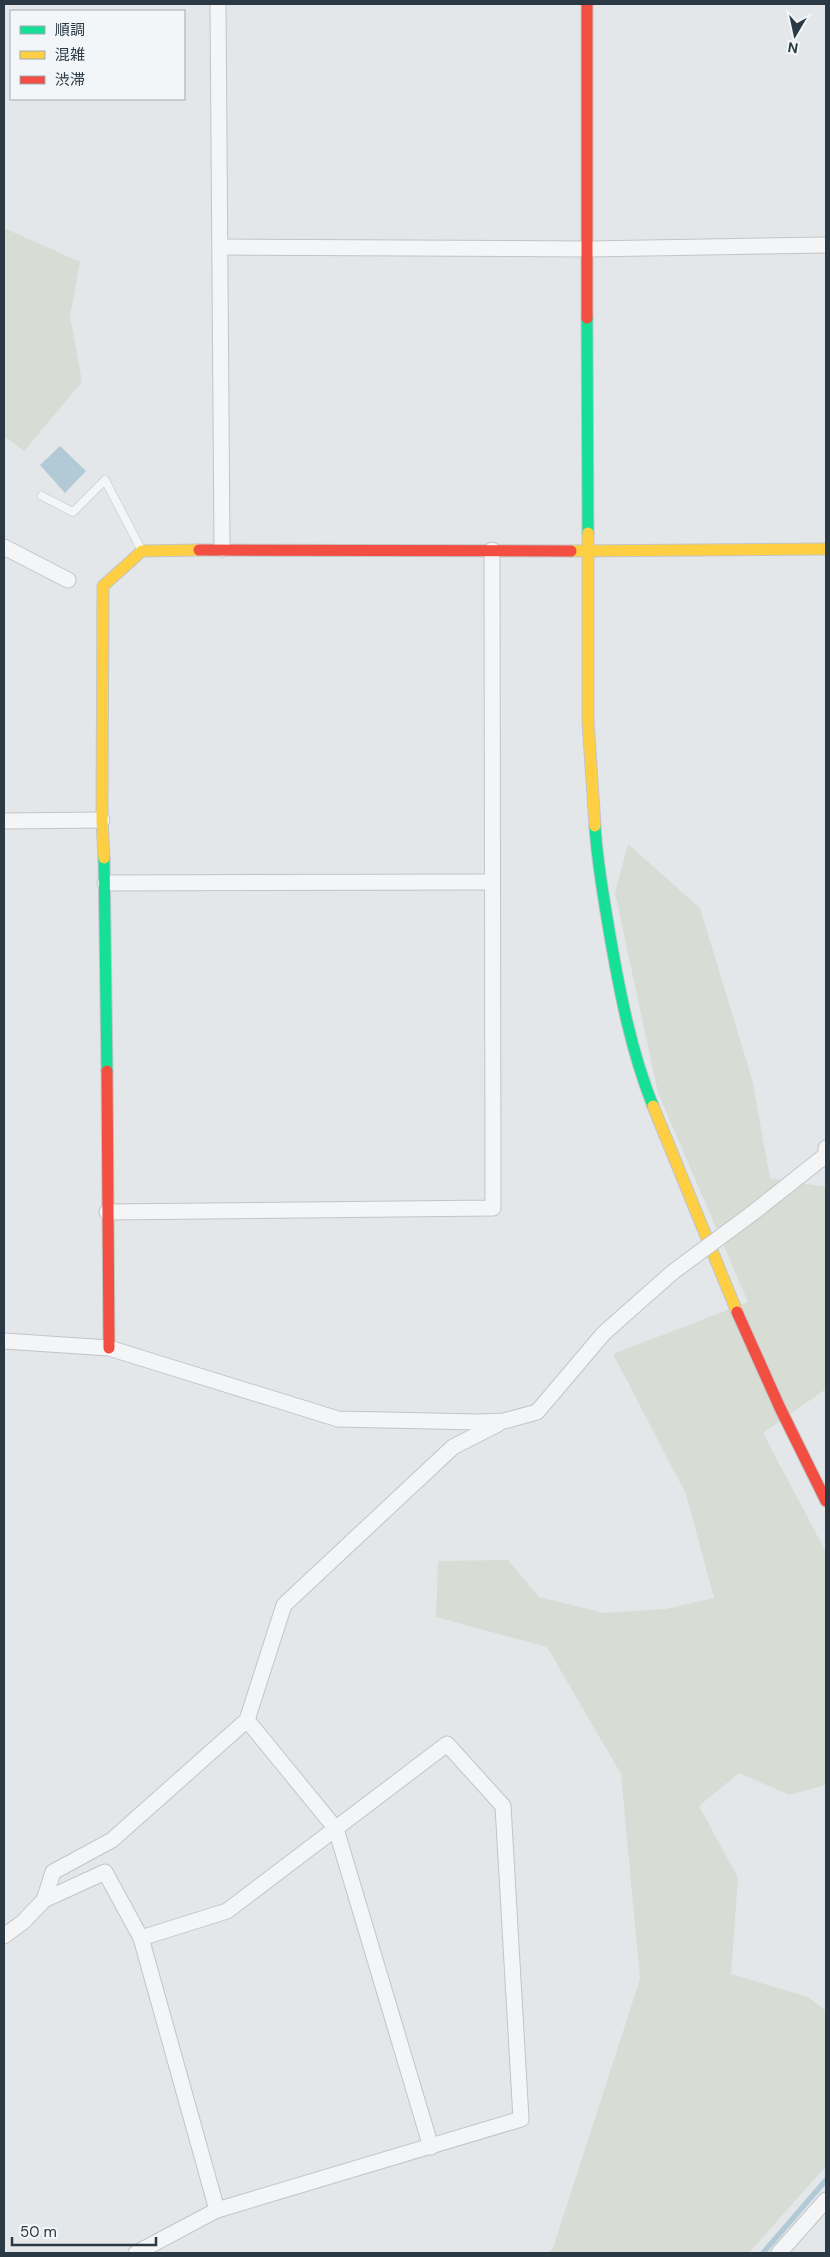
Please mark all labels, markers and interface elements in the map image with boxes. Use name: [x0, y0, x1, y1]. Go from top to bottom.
legend: [10, 10, 185, 100]
north arrow: [770, 10, 820, 60]
text: 順調: [55, 20, 85, 40]
text: N: [787, 38, 799, 58]
text: 混雑: [55, 45, 85, 65]
text: 渋滞: [55, 70, 85, 90]
scale bar: [12, 2214, 156, 2246]
text: 50 m: [20, 2222, 57, 2242]

